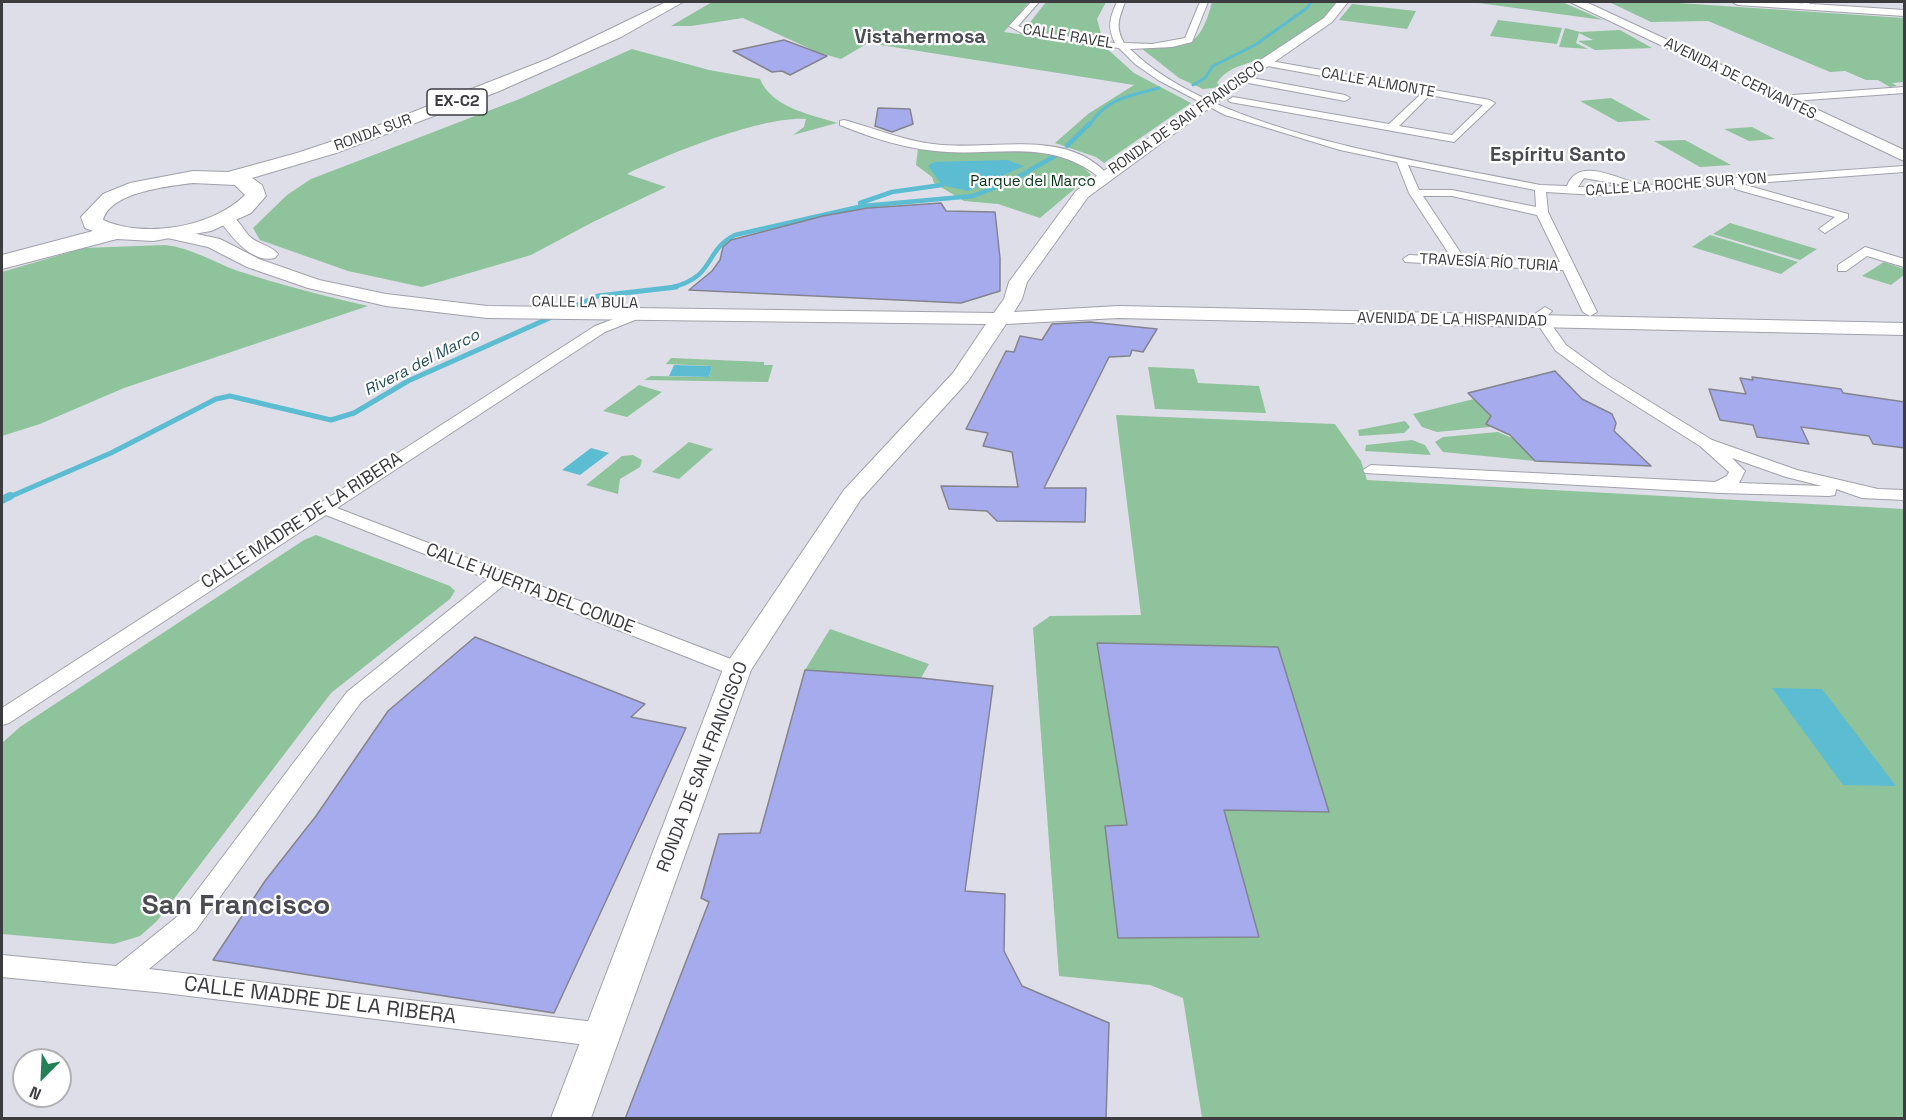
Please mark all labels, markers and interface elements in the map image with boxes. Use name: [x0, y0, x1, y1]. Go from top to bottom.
street label: CALLE RAVEL: [1021, 21, 1115, 53]
district label: Vistahermosa: [854, 26, 986, 50]
street label: AVENIDA DE CERVANTES: [1661, 34, 1819, 124]
street label: RONDA DE SAN FRANCISCO: [1106, 57, 1268, 179]
street label: CALLE ALMONTE: [1320, 64, 1436, 102]
road number: EX-C2: [427, 89, 487, 115]
street label: RONDA SUR: [332, 111, 414, 155]
district label: Espíritu Santo: [1490, 144, 1626, 168]
street label: CALLE LA ROCHE SUR YON: [1585, 170, 1767, 200]
park label: Parque del Marco: [970, 173, 1096, 191]
street label: TRAVESÍA RÍO TURIA: [1419, 250, 1559, 276]
street label: CALLE LA BULA: [532, 293, 638, 313]
street label: AVENIDA DE LA HISPANIDAD: [1357, 309, 1547, 331]
water label: Rivera del Marco: [361, 326, 483, 400]
street label: CALLE MADRE DE LA RIBERA: [198, 448, 406, 594]
street label: CALLE HUERTA DEL CONDE: [423, 539, 637, 639]
street label: RONDA DE SAN FRANCISCO: [653, 659, 753, 875]
district label: San Francisco: [142, 889, 330, 923]
street label: CALLE MADRE DE LA RIBERA: [182, 972, 458, 1030]
north arrow: [12, 1048, 72, 1108]
text: N: [26, 1081, 44, 1105]

